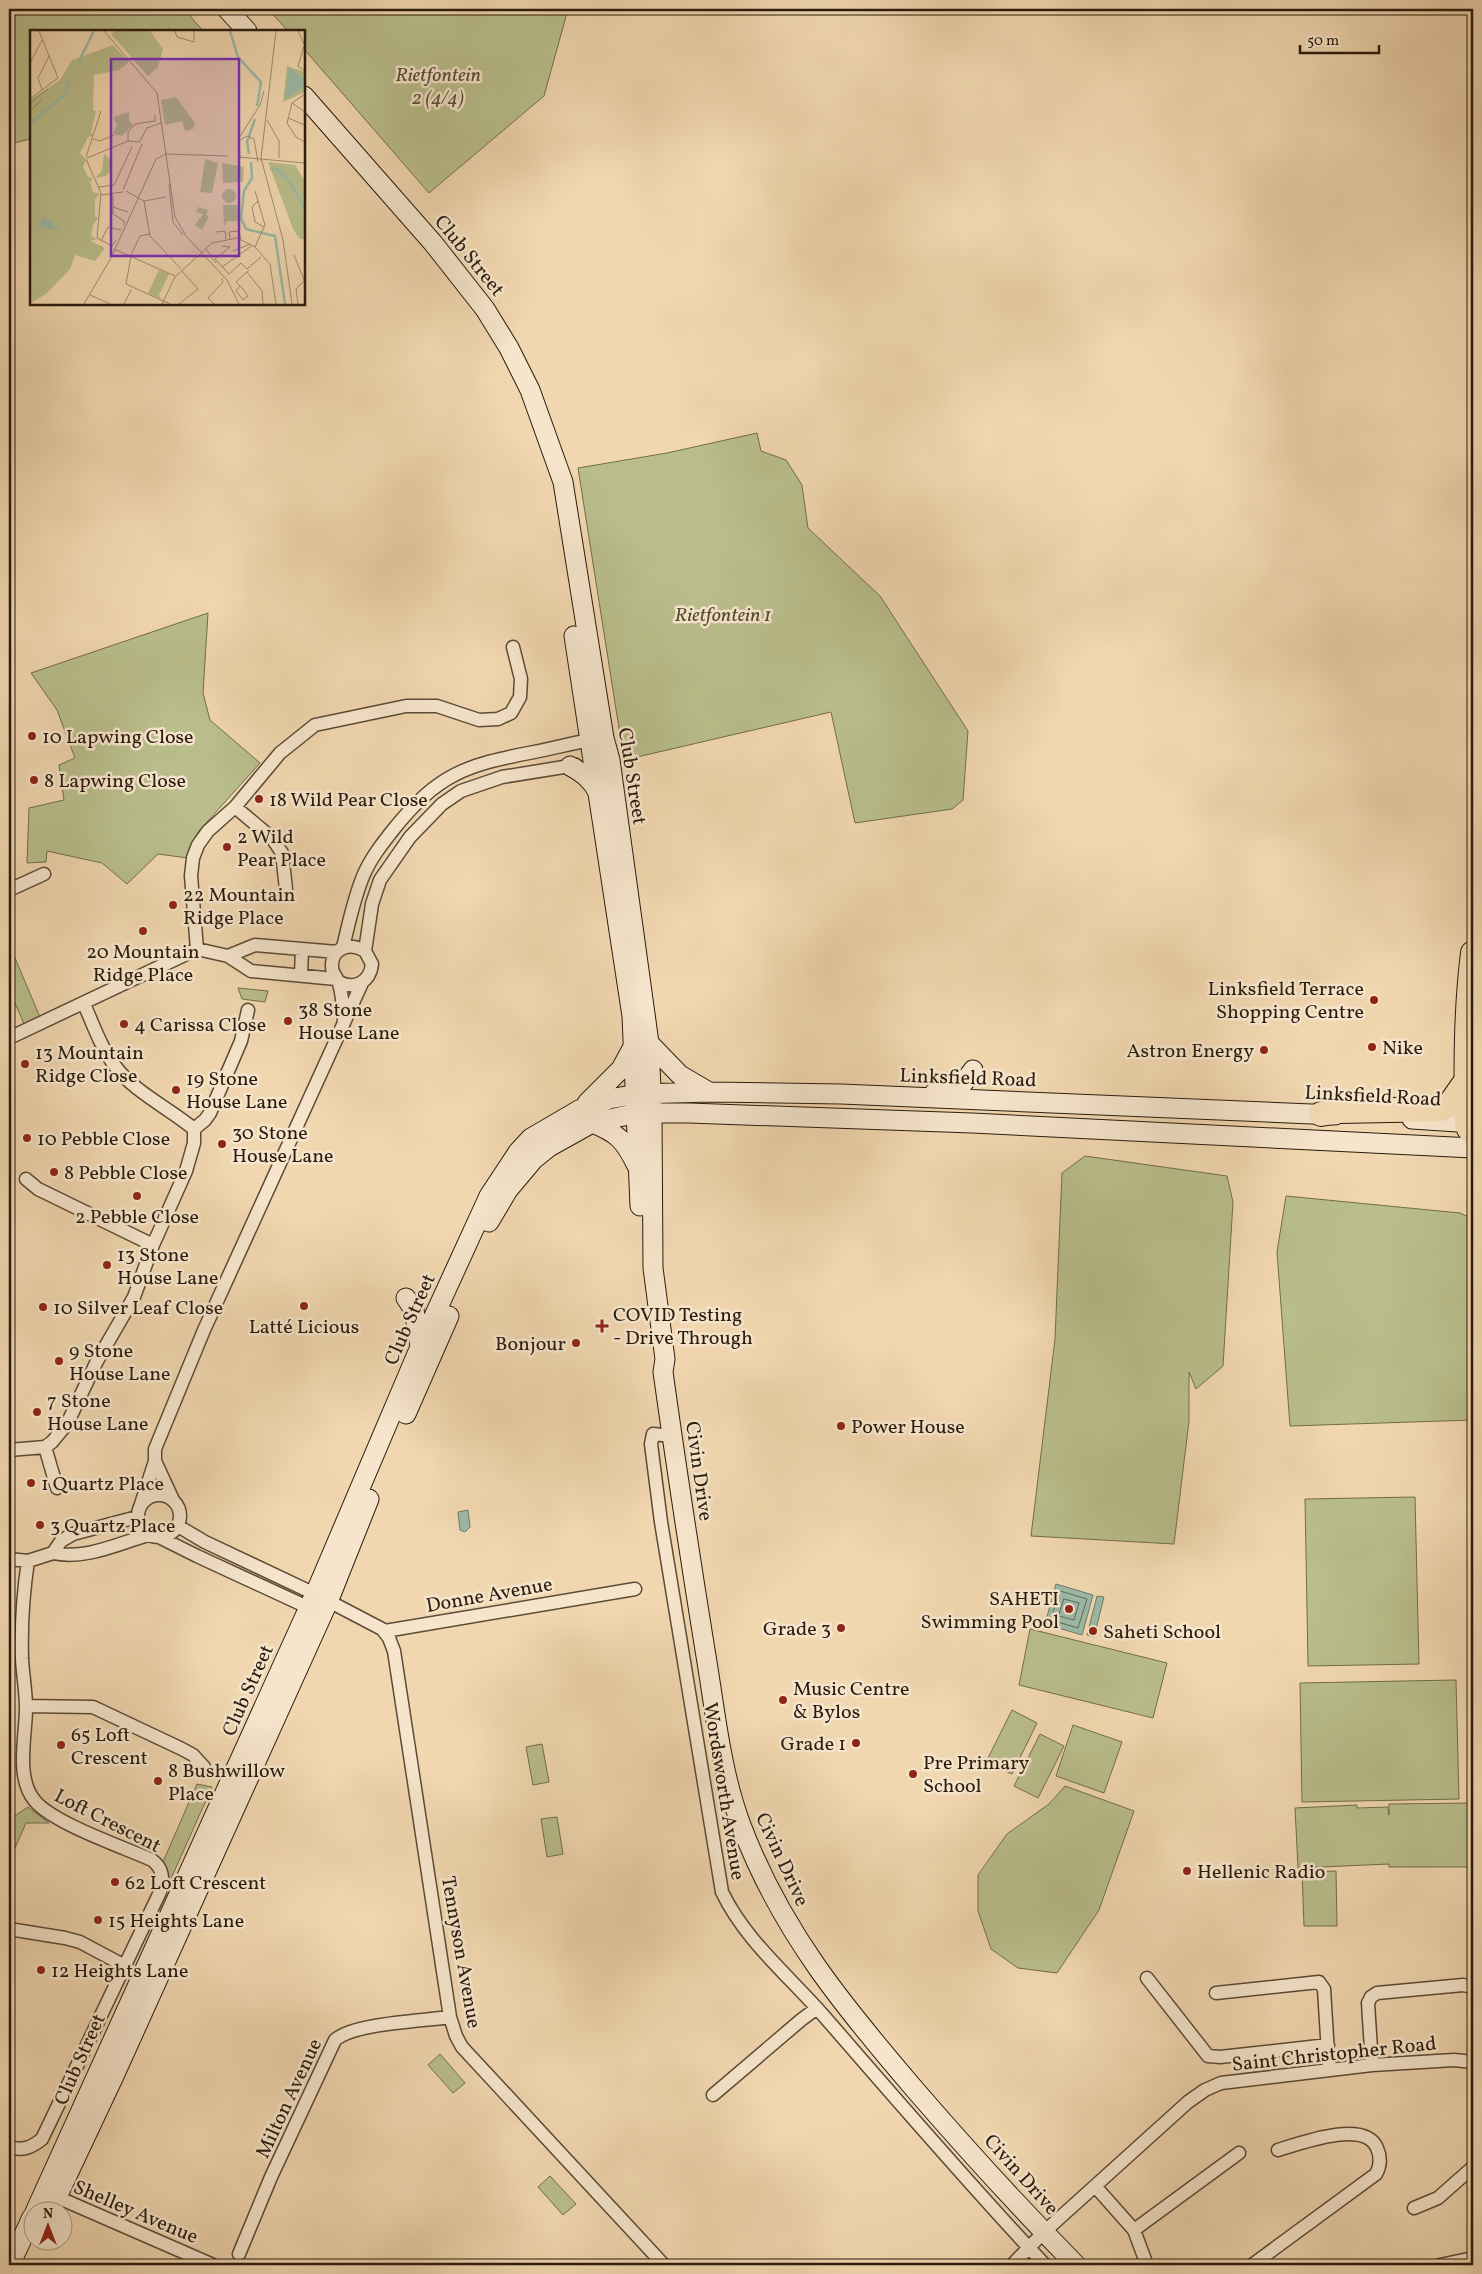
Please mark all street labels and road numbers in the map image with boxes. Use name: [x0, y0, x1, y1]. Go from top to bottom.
street label: Club Street: [427, 209, 510, 303]
street label: Club Street: [610, 726, 652, 827]
street label: Linksfield Road: [899, 1063, 1037, 1095]
street label: Linksfield Road: [1304, 1079, 1442, 1115]
street label: Club Street: [378, 1269, 443, 1370]
street label: Civin Drive: [677, 1420, 719, 1523]
street label: Donne Avenue: [424, 1571, 555, 1621]
street label: Club Street: [216, 1640, 281, 1741]
street label: Wordsworth Avenue: [695, 1700, 751, 1882]
street label: Loft Crescent: [49, 1783, 165, 1861]
street label: Civin Drive: [747, 1808, 815, 1911]
street label: Tennyson Avenue: [433, 1874, 487, 2031]
street label: Club Street: [48, 2009, 113, 2110]
street label: Saint Christopher Road: [1231, 2030, 1438, 2080]
street label: Milton Avenue: [250, 2034, 330, 2163]
street label: Civin Drive: [977, 2129, 1065, 2222]
street label: Shelley Avenue: [68, 2174, 202, 2252]

